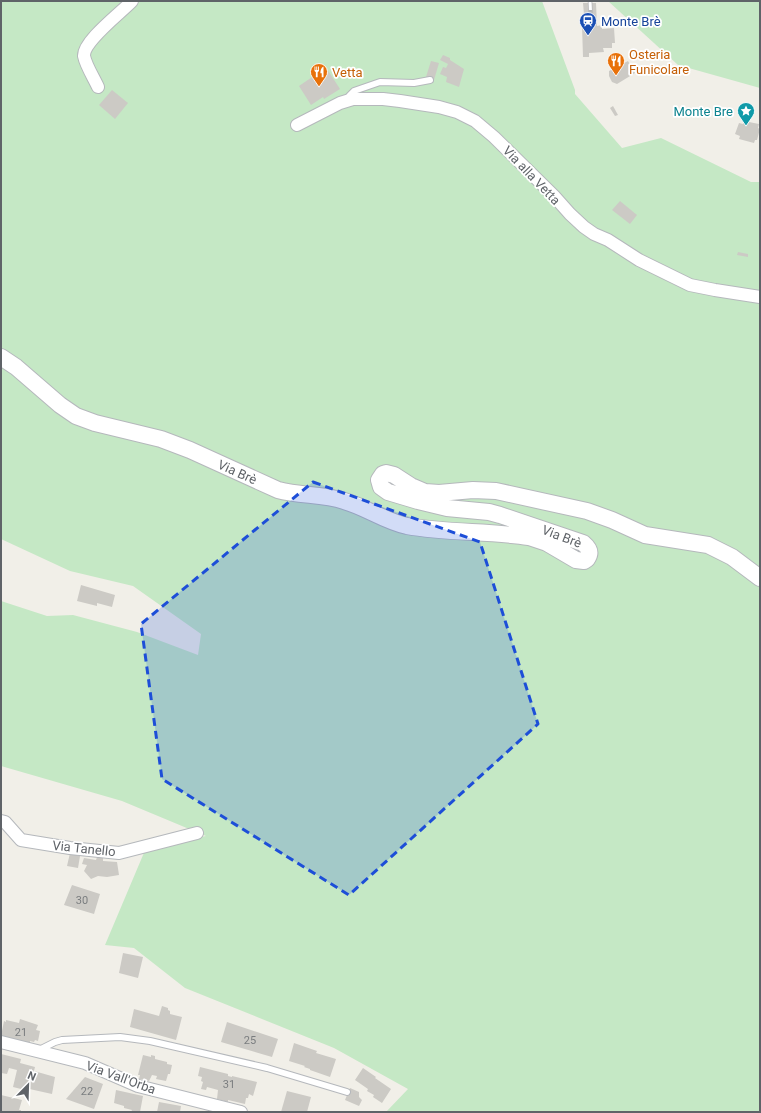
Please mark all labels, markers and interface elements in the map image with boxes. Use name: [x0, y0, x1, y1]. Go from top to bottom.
station icon: Monte Brè: [578, 11, 598, 36]
place label: Monte Brè: [601, 14, 661, 29]
place label: Osteria Funicolare: [629, 47, 689, 77]
restaurant icon: Osteria Funicolare: [606, 51, 626, 76]
restaurant icon: Vetta: [309, 62, 329, 87]
place label: Vetta: [332, 65, 362, 80]
place icon: Monte Bre: [736, 101, 756, 126]
place label: Monte Bre: [673, 104, 733, 119]
street label: Via alla Vetta: [500, 143, 563, 208]
street label: Via Brè: [216, 457, 259, 487]
street label: Via Brè: [540, 522, 584, 551]
street label: Via Tanello: [52, 838, 116, 859]
house number: 30: [76, 894, 88, 907]
house number: 21: [15, 1026, 27, 1039]
house number: 25: [244, 1034, 256, 1047]
street label: Via Vall'Orba: [84, 1058, 158, 1097]
north arrow: [8, 1065, 48, 1105]
text: N: [26, 1069, 38, 1084]
house number: 31: [223, 1078, 235, 1091]
house number: 22: [81, 1085, 93, 1098]

